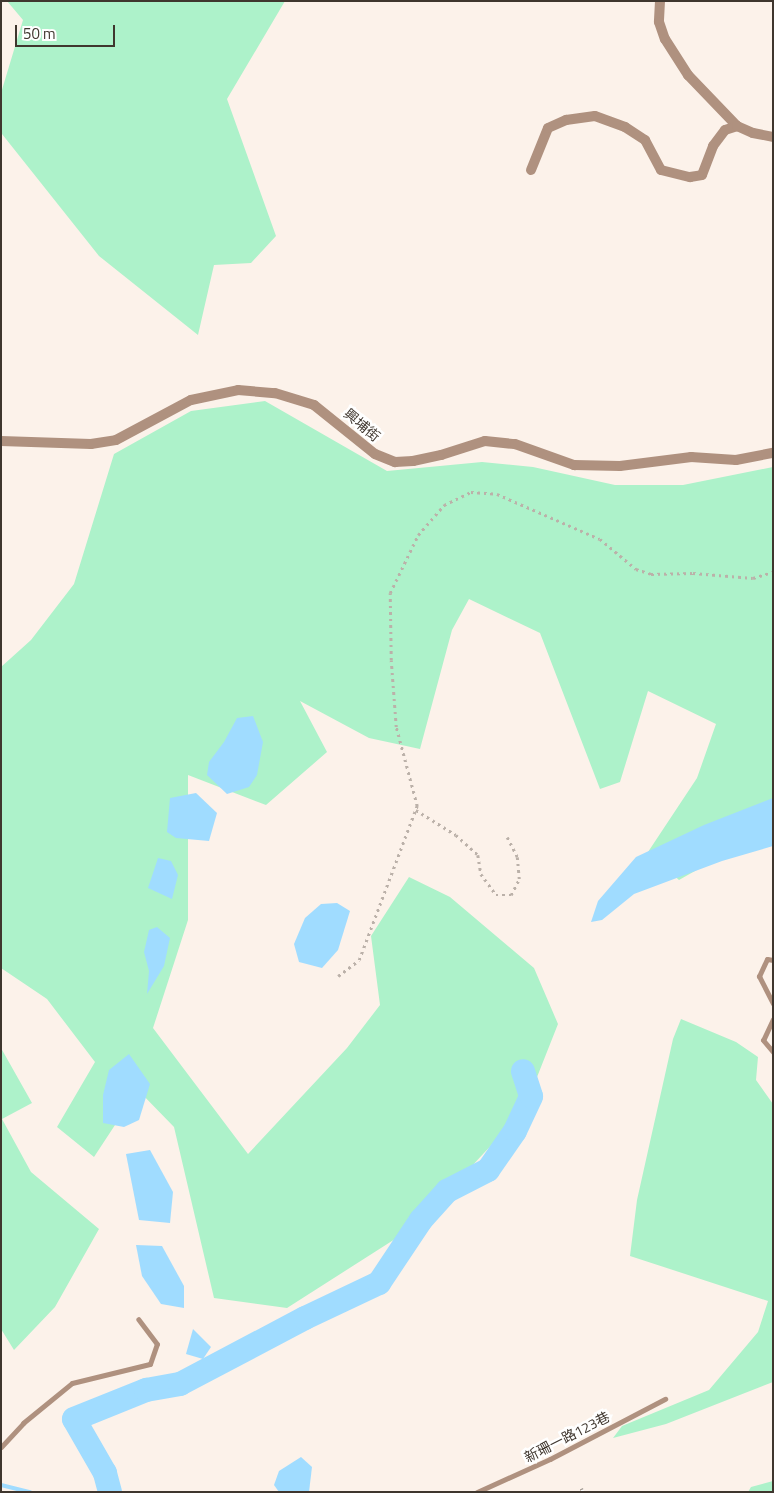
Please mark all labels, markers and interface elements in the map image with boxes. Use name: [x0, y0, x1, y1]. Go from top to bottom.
scale bar: [18, 15, 118, 47]
text: 50 m: [23, 22, 56, 45]
street label: 興埔街: [341, 405, 383, 445]
street label: 新珊一路123巷: [522, 1408, 612, 1466]

